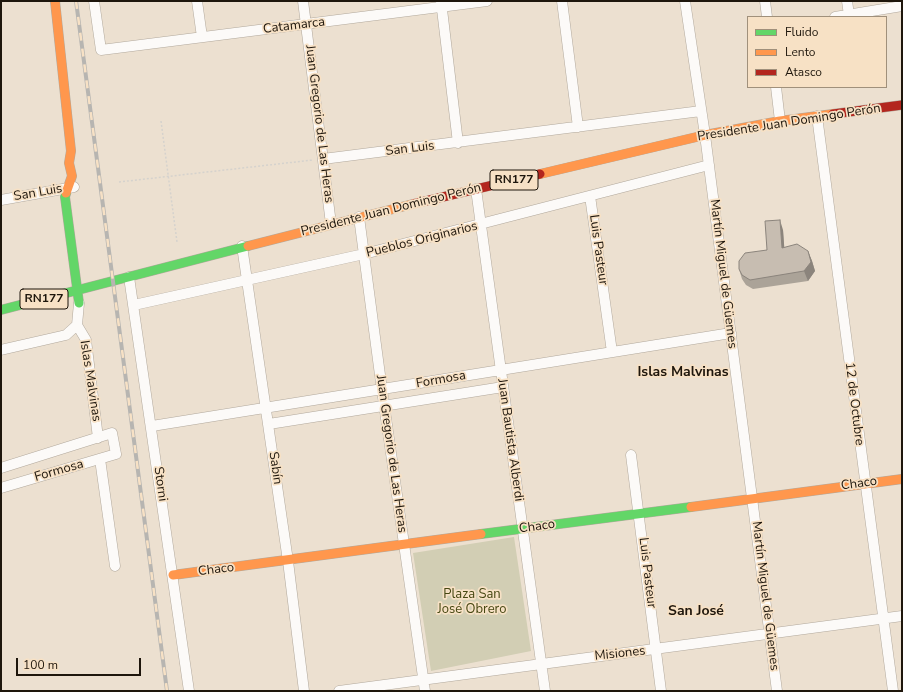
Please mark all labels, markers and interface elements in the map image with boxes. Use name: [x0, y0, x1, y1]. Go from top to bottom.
street label: Catamarca: [262, 14, 326, 38]
legend: [747, 16, 887, 88]
text: Fluido: [785, 24, 818, 40]
street label: Juan Gregorio de Las Heras: [302, 44, 336, 204]
text: Lento: [785, 44, 815, 60]
text: Atasco: [785, 64, 822, 80]
street label: Presidente Juan Domingo Perón: [696, 101, 882, 145]
street label: San Luis: [385, 138, 435, 160]
road number: RN177: [490, 170, 538, 190]
street label: Presidente Juan Domingo Perón: [299, 180, 483, 240]
street label: San Luis: [12, 181, 64, 205]
street label: Martín Miguel de Güemes: [706, 198, 740, 350]
street label: Luis Pasteur: [585, 214, 611, 286]
street label: Pueblos Originarios: [365, 219, 479, 261]
road number: RN177: [20, 289, 68, 309]
street label: Islas Malvinas: [76, 339, 104, 423]
street label: 12 de Octubre: [841, 362, 867, 446]
district label: Islas Malvinas: [637, 365, 729, 381]
street label: Formosa: [415, 368, 467, 392]
street label: Juan Gregorio de Las Heras: [372, 374, 410, 534]
street label: Juan Bautista Alberdi: [494, 378, 526, 502]
street label: Sabín: [265, 451, 285, 485]
street label: Formosa: [33, 457, 85, 485]
street label: Storni: [150, 466, 170, 502]
street label: Chaco: [840, 474, 878, 494]
street label: Chaco: [518, 517, 556, 537]
street label: Martín Miguel de Güemes: [748, 520, 782, 672]
street label: Luis Pasteur: [635, 537, 659, 609]
street label: Chaco: [197, 560, 235, 580]
park label: Plaza San José Obrero: [438, 587, 506, 618]
district label: San José: [668, 604, 724, 620]
street label: Misiones: [594, 644, 646, 664]
scale bar: [18, 650, 143, 676]
text: 100 m: [23, 657, 58, 673]

